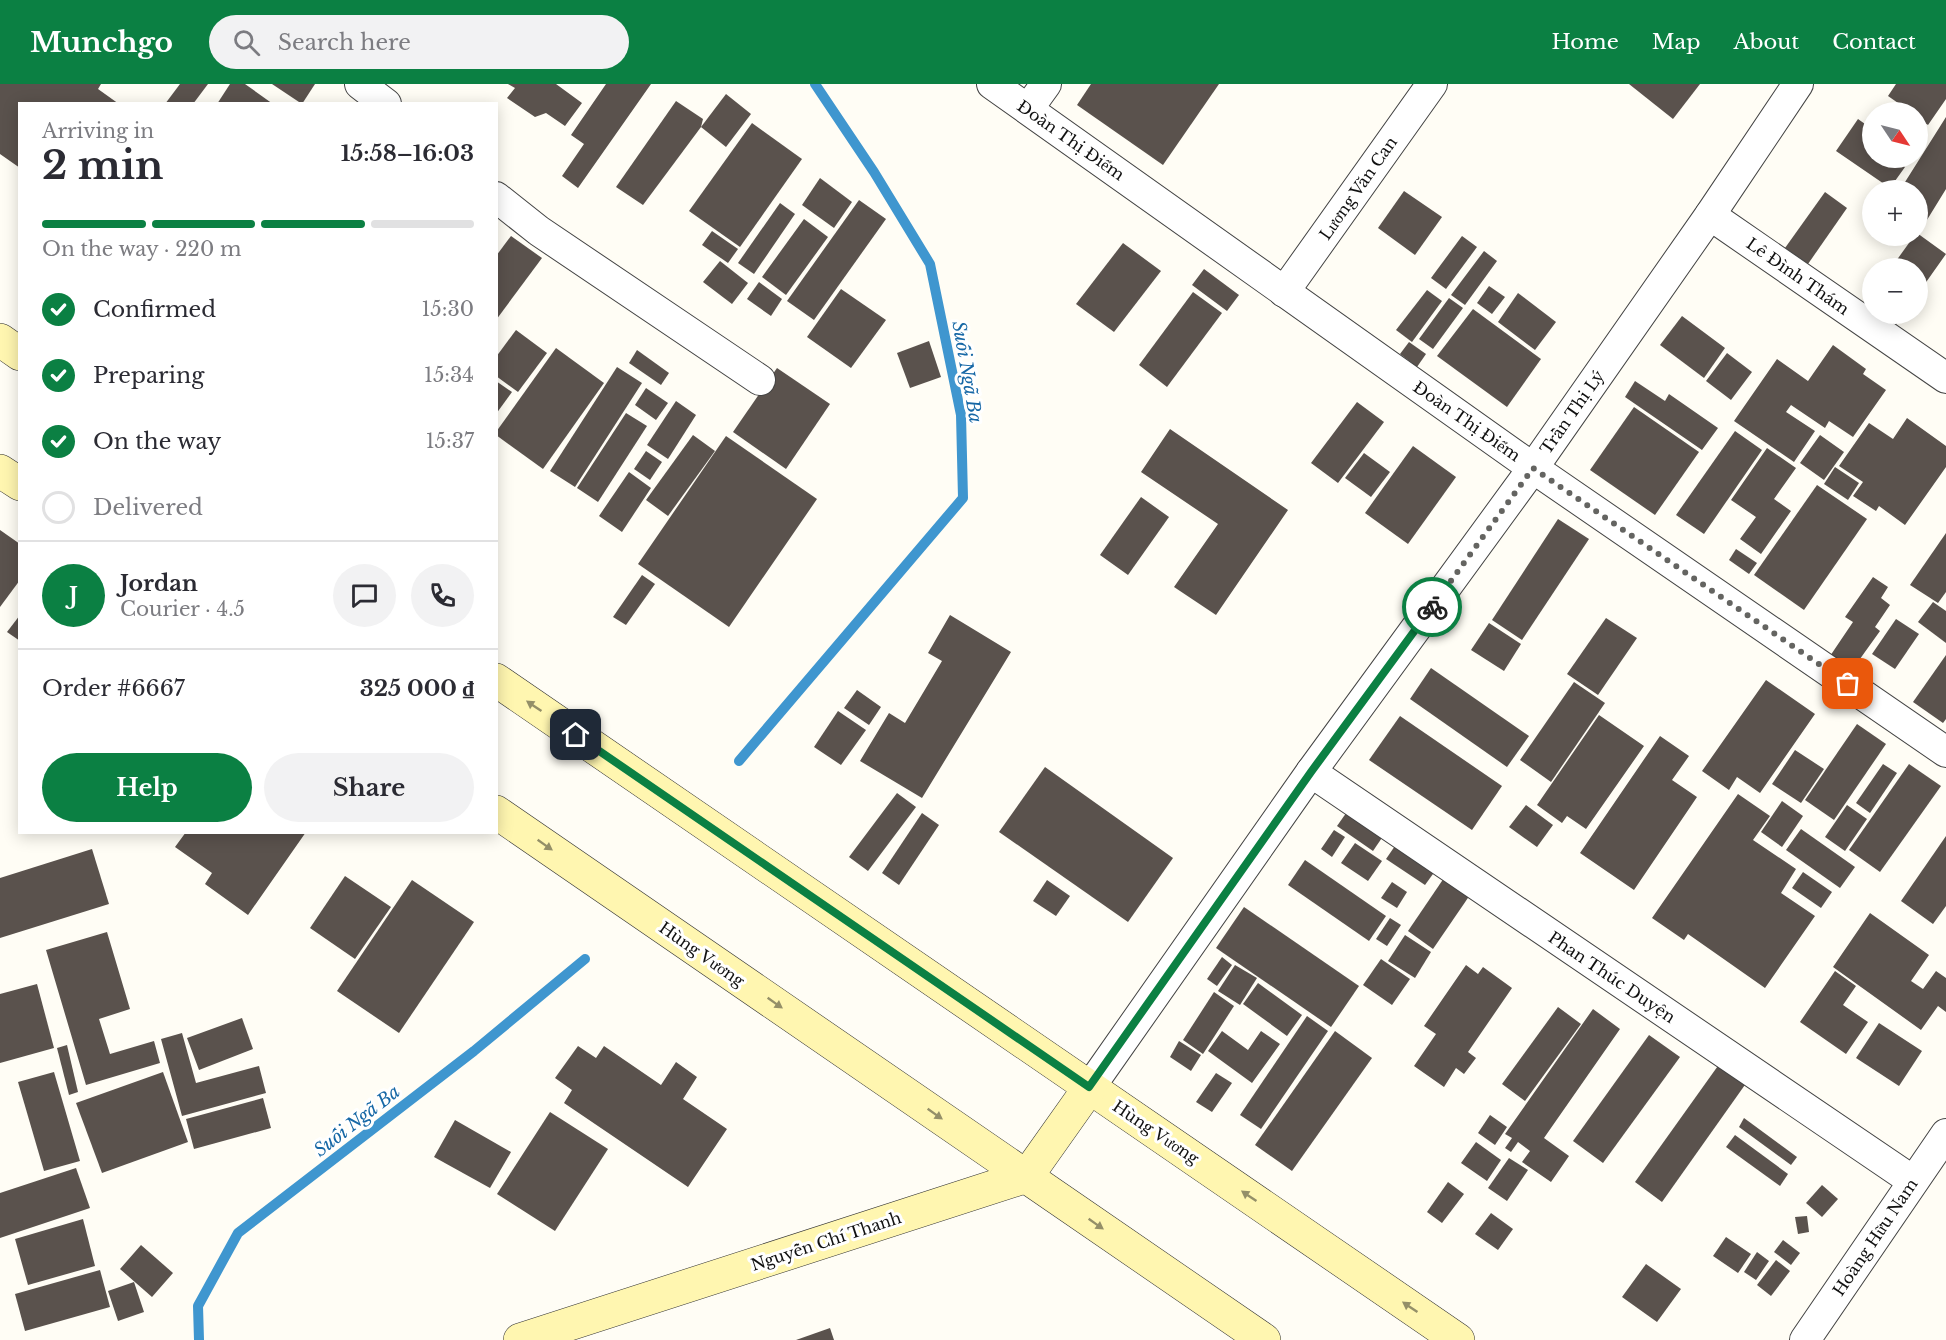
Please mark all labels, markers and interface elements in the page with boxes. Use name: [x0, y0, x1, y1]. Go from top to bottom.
search box: [209, 15, 629, 69]
text: Munchgo: [30, 25, 173, 60]
icon: search: [230, 26, 263, 59]
text: Search here: [278, 29, 411, 56]
text: Home: [1552, 29, 1619, 55]
text: Map: [1652, 29, 1700, 55]
text: About: [1733, 29, 1799, 55]
text: Contact: [1832, 29, 1916, 55]
street label: Đoàn Thị Điểm: [1014, 96, 1128, 184]
north arrow: [1862, 102, 1928, 168]
map controls: [1862, 102, 1928, 324]
text: Arriving in: [42, 119, 154, 143]
street label: Lương Văn Can: [1315, 133, 1401, 243]
text: 15:58–16:03: [341, 140, 474, 167]
text: 2 min: [42, 141, 163, 190]
button: +: [1862, 180, 1928, 246]
street label: Lê Đình Thám: [1743, 233, 1853, 319]
text: On the way · 220 m: [42, 237, 241, 261]
button: −: [1862, 258, 1928, 324]
icon: check: [42, 293, 75, 326]
text: Confirmed: [93, 296, 216, 323]
text: 15:30: [421, 297, 474, 321]
water label: Suối Ngã Ba: [947, 319, 987, 425]
icon: check: [42, 359, 75, 392]
text: Preparing: [93, 362, 204, 389]
text: 15:34: [424, 363, 474, 387]
street label: Trần Thị Lý: [1536, 366, 1609, 458]
street label: Đoàn Thị Điểm: [1410, 377, 1524, 465]
icon: check: [42, 425, 75, 458]
text: On the way: [93, 428, 221, 455]
text: 15:37: [426, 429, 474, 453]
text: Delivered: [93, 494, 203, 521]
button: chat: [333, 564, 396, 627]
button: phone: [411, 564, 474, 627]
text: Jordan: [120, 570, 198, 597]
courier: [1402, 577, 1462, 637]
text: J: [69, 582, 78, 609]
icon: bike: [1416, 591, 1449, 624]
text: Courier · 4.5: [120, 597, 245, 621]
pin: [1822, 658, 1873, 709]
icon: bag: [1831, 667, 1864, 700]
text: Order #6667: [42, 675, 185, 702]
text: 325 000 ₫: [360, 675, 474, 702]
one-way arrow: [527, 700, 543, 712]
pin: [550, 709, 601, 760]
icon: home: [559, 718, 592, 751]
button: Help: [42, 753, 252, 822]
button: Share: [264, 753, 474, 822]
one-way arrow: [536, 839, 552, 851]
street label: Hùng Vương: [655, 917, 749, 991]
street label: Phan Thúc Duyện: [1545, 927, 1679, 1027]
one-way arrow: [766, 997, 782, 1009]
water label: Suối Ngã Ba: [310, 1081, 404, 1161]
street label: Hùng Vương: [1109, 1096, 1203, 1168]
one-way arrow: [927, 1108, 943, 1120]
street label: Hoàng Hữu Nam: [1828, 1174, 1922, 1300]
one-way arrow: [1242, 1190, 1258, 1202]
street label: Nguyễn Chí Thanh: [748, 1207, 904, 1275]
one-way arrow: [1088, 1218, 1104, 1229]
one-way arrow: [1402, 1302, 1418, 1313]

